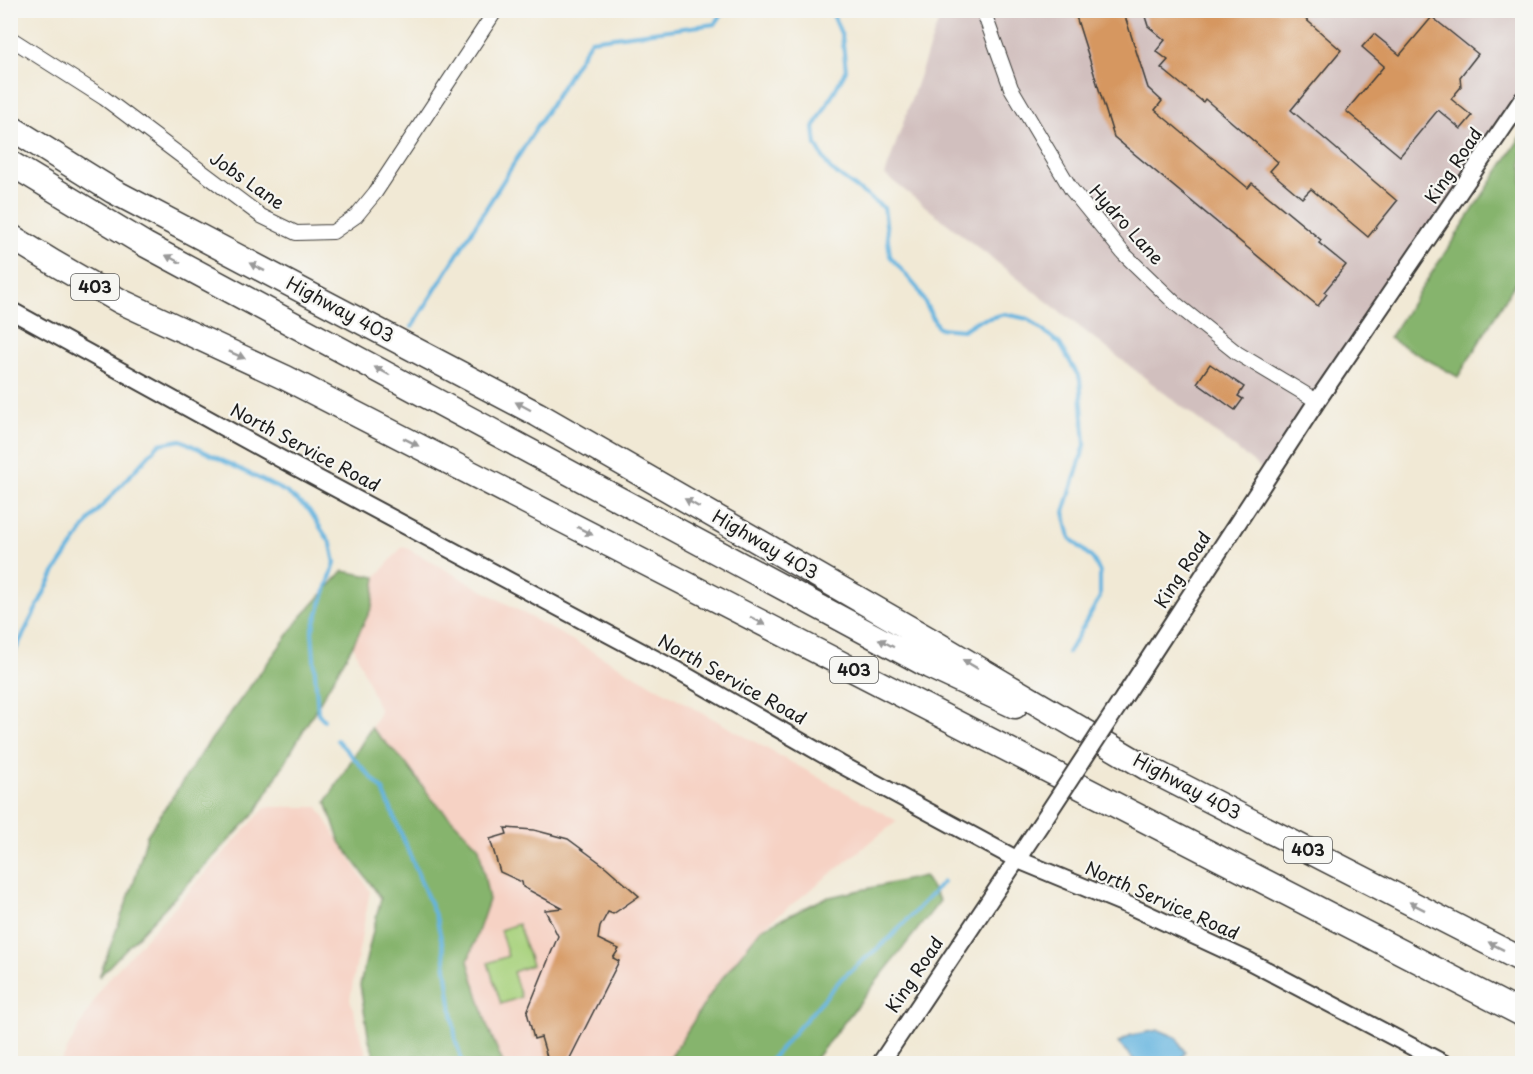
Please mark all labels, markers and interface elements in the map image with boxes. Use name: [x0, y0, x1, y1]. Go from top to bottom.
street label: King Road: [1417, 122, 1488, 209]
street label: Jobs Lane: [205, 144, 291, 216]
street label: Hydro Lane: [1083, 178, 1171, 270]
one-way arrow: [164, 254, 181, 264]
one-way arrow: [248, 262, 265, 272]
street label: Highway 403: [282, 269, 399, 348]
road number: 403: [71, 274, 119, 300]
one-way arrow: [228, 350, 246, 360]
one-way arrow: [373, 366, 390, 376]
street label: North Service Road: [226, 396, 385, 498]
one-way arrow: [514, 402, 532, 412]
one-way arrow: [403, 437, 420, 447]
one-way arrow: [683, 498, 700, 508]
street label: Highway 403: [708, 502, 824, 585]
street label: King Road: [1147, 525, 1217, 613]
one-way arrow: [576, 526, 593, 536]
one-way arrow: [749, 615, 767, 625]
street label: North Service Road: [653, 627, 812, 731]
one-way arrow: [878, 638, 895, 648]
road number: 403: [830, 657, 878, 683]
one-way arrow: [962, 658, 978, 669]
street label: Highway 403: [1129, 746, 1246, 825]
road number: 403: [1284, 837, 1332, 863]
street label: North Service Road: [1081, 853, 1244, 946]
one-way arrow: [1408, 901, 1425, 910]
street label: King Road: [878, 931, 949, 1018]
one-way arrow: [1487, 941, 1504, 951]

